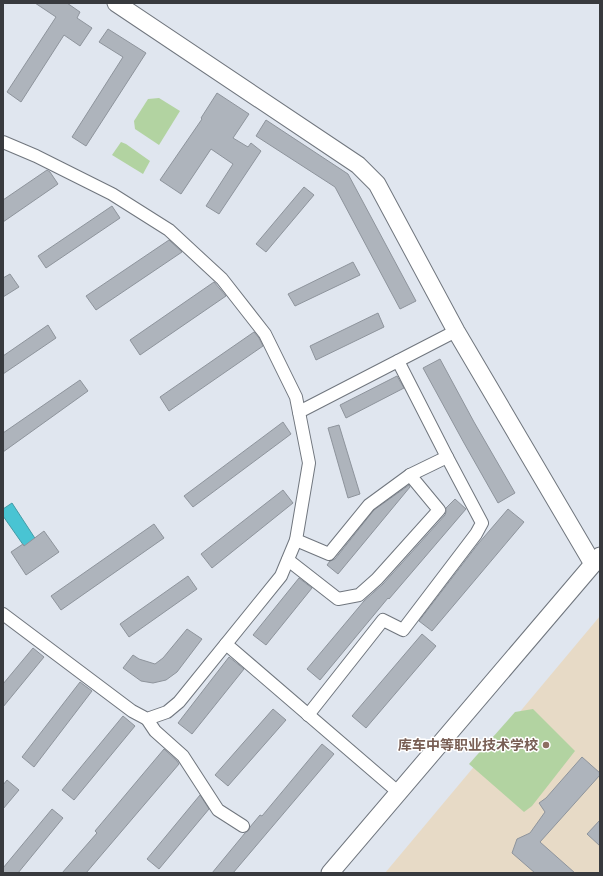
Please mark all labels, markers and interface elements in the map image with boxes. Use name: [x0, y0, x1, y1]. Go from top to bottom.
place label: 库车中等职业技术学校: [398, 736, 538, 754]
marker: 库车中等职业技术学校: [541, 740, 551, 750]

